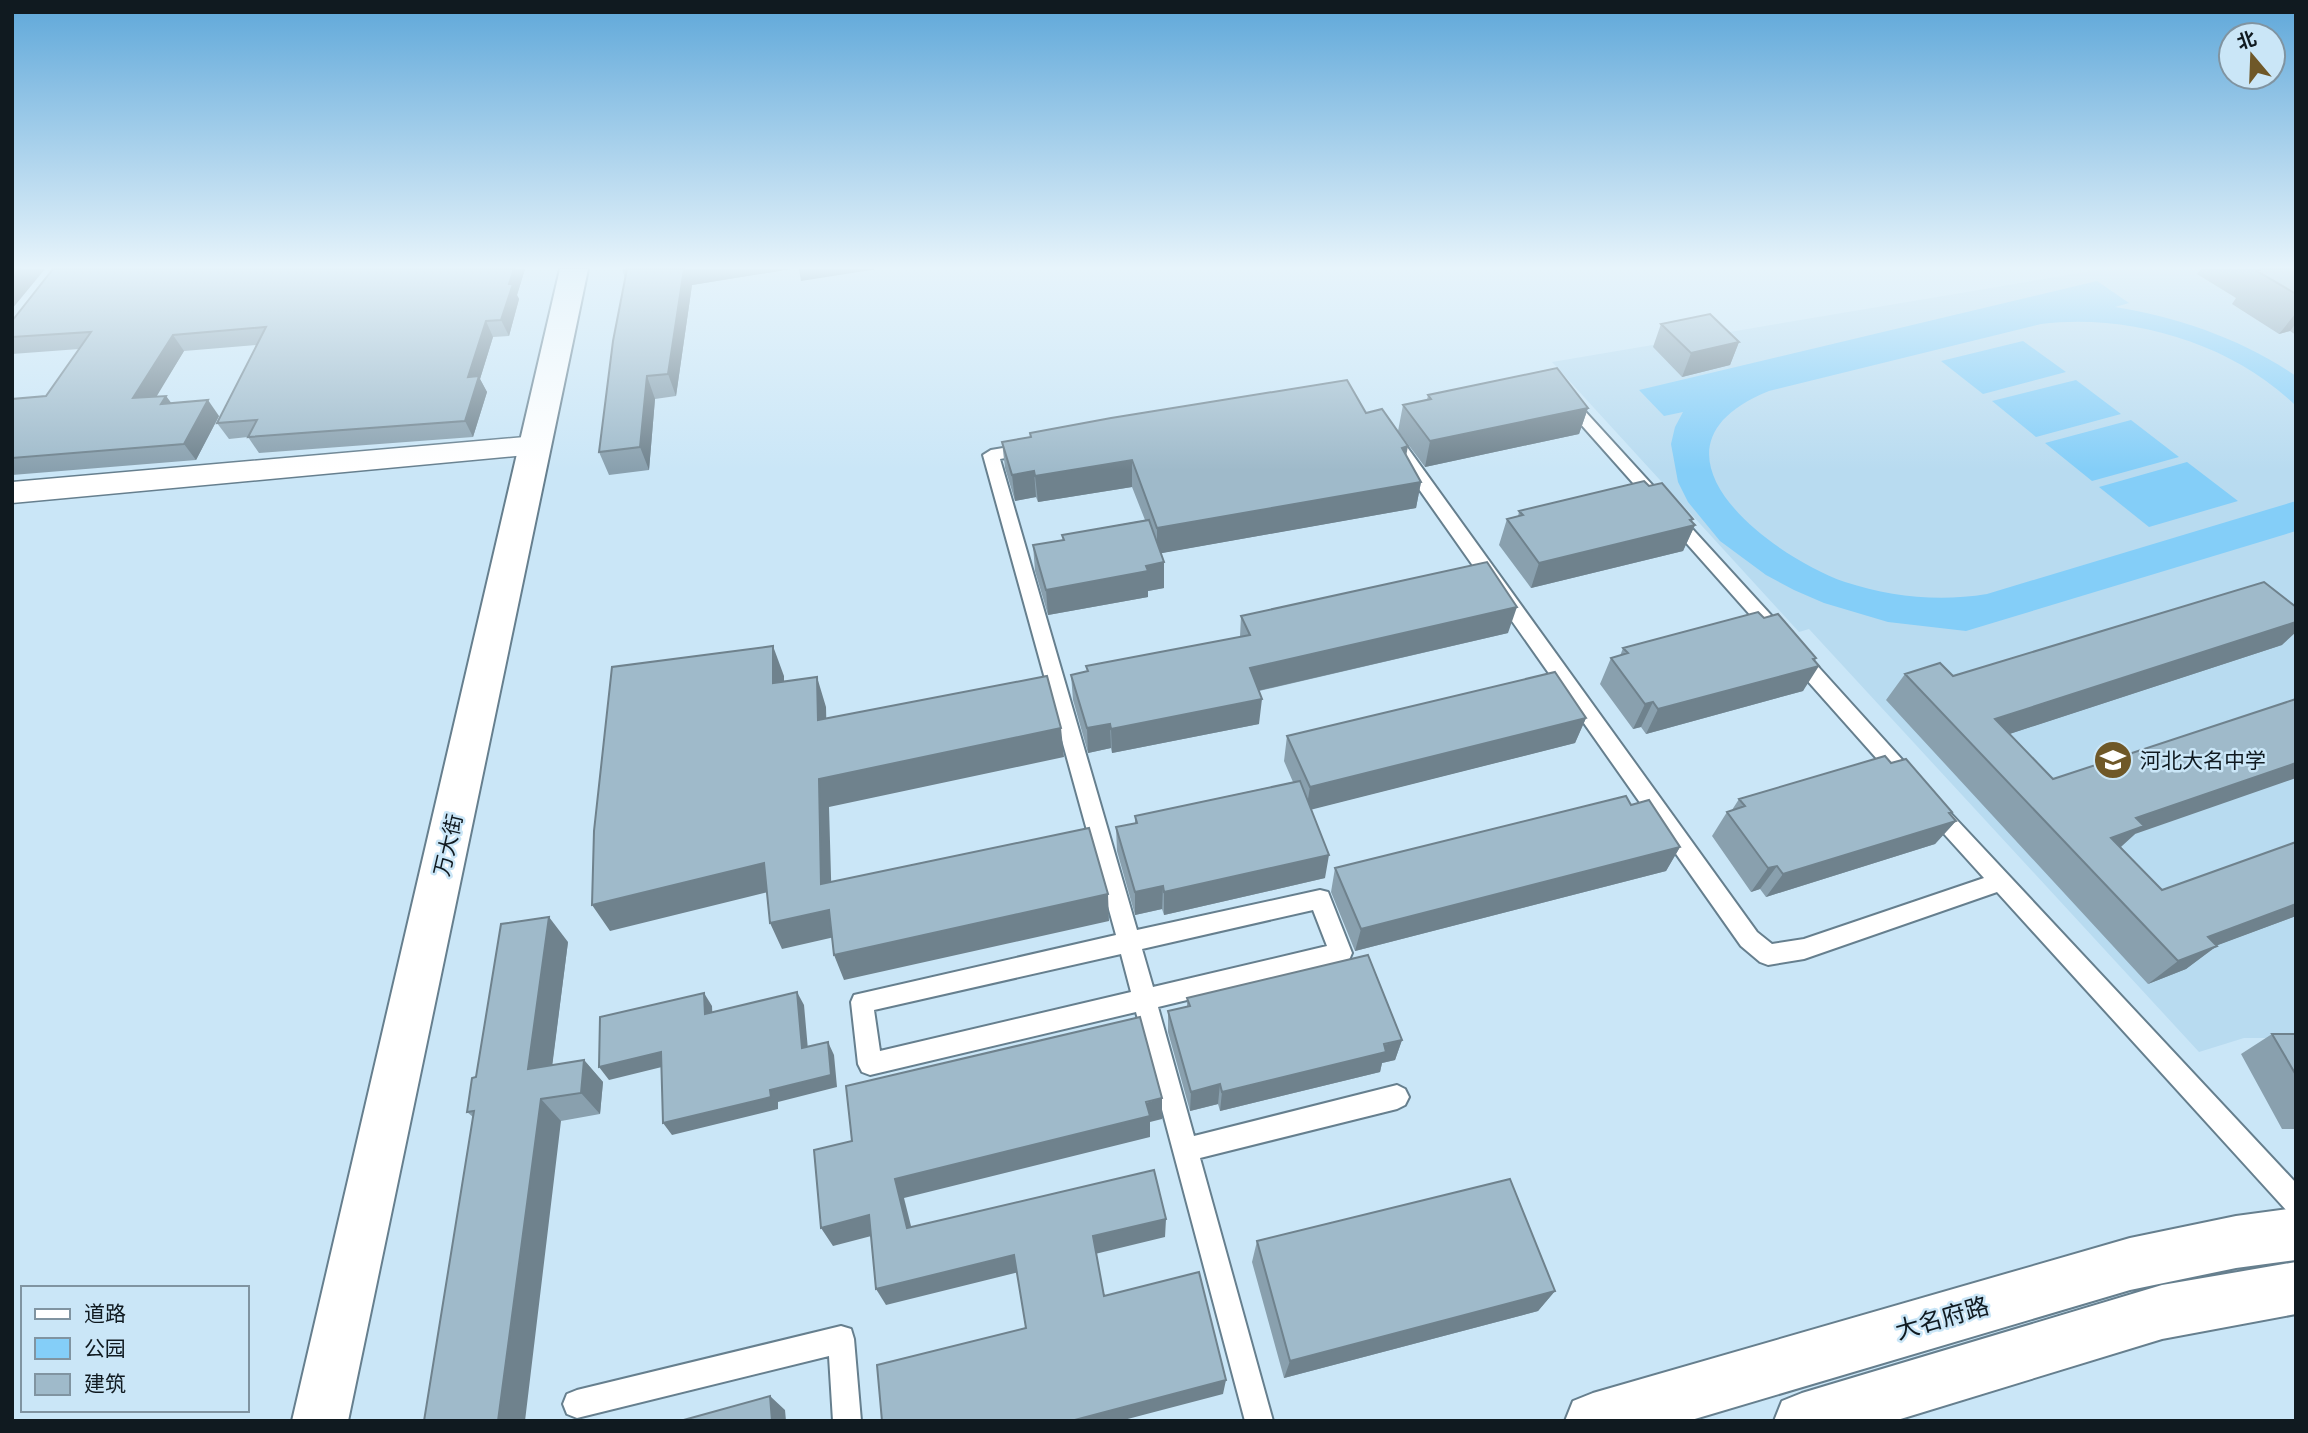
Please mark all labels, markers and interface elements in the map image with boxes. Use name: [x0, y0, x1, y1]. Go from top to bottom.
north arrow: [2217, 21, 2287, 91]
text: 北: [2234, 27, 2259, 53]
school or university icon: 河北大名中学: [2092, 739, 2134, 781]
place label: 河北大名中学: [2140, 749, 2266, 772]
street label: 万大街: [430, 812, 466, 878]
legend: [21, 1286, 248, 1412]
street label: 大名府路: [1892, 1292, 1992, 1344]
text: 道路: [84, 1302, 126, 1325]
text: 公园: [84, 1337, 126, 1360]
text: 建筑: [84, 1372, 126, 1395]

